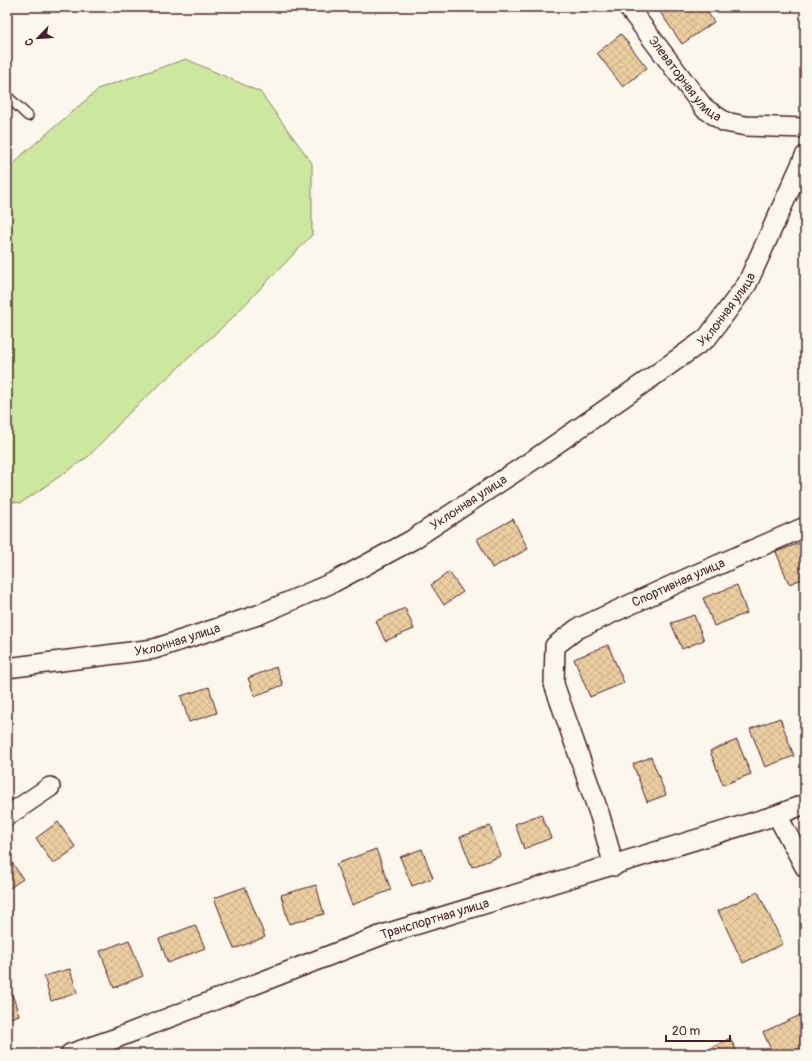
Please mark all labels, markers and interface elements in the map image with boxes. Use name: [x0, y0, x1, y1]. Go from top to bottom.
north arrow: [18, 18, 58, 58]
street label: Элеваторная улица: [645, 33, 724, 125]
text: С: [22, 36, 37, 48]
street label: Уклонная улица: [694, 270, 759, 350]
street label: Уклонная улица: [427, 471, 510, 534]
street label: Спортивная улица: [629, 555, 727, 611]
street label: Уклонная улица: [134, 620, 222, 659]
street label: Транспортная улица: [378, 895, 491, 943]
scale bar: [666, 1017, 730, 1043]
text: 20 m: [672, 1024, 701, 1039]

